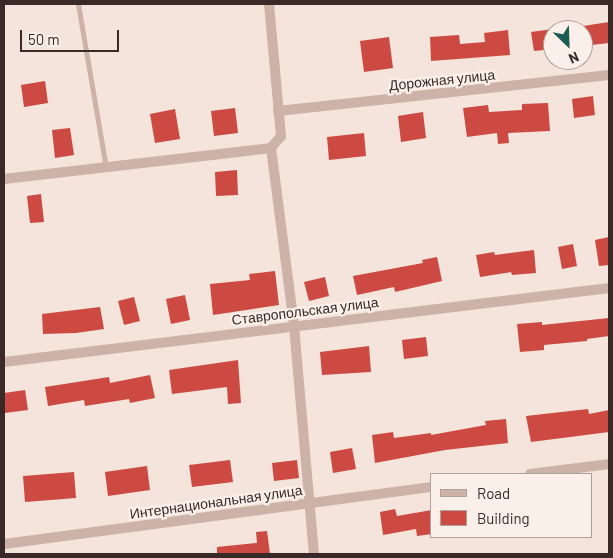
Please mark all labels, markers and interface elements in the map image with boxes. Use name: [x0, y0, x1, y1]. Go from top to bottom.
scale bar: [22, 20, 121, 52]
north arrow: [543, 20, 593, 70]
text: 50 m: [28, 30, 60, 48]
text: N: [566, 49, 582, 68]
street label: Дорожная улица: [388, 66, 496, 94]
street label: Ставропольская улица: [231, 294, 379, 328]
legend: [430, 473, 593, 538]
street label: Интернациональная улица: [129, 482, 303, 522]
text: Road: [477, 484, 510, 502]
text: Building: [477, 509, 530, 527]

